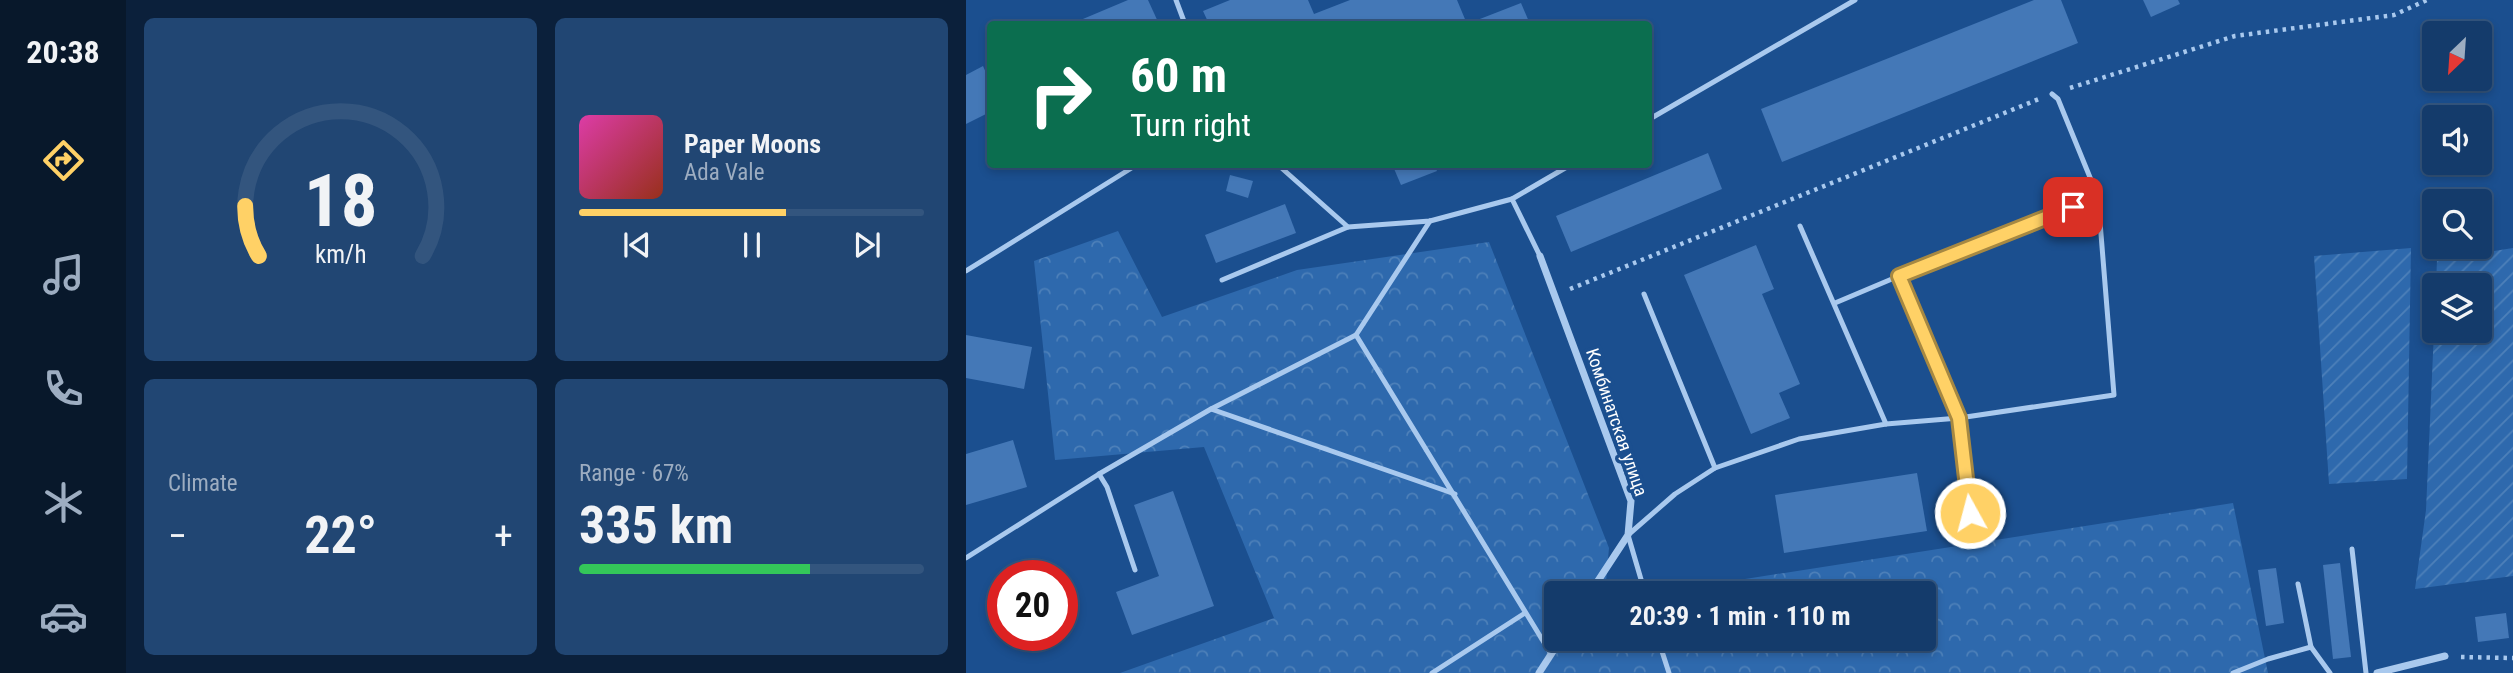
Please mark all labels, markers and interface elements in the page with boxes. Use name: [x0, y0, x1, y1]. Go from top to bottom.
north arrow: [2422, 21, 2492, 91]
map controls: [2422, 21, 2492, 343]
text: 20:38: [26, 33, 100, 71]
text: 60 m: [1130, 47, 1227, 104]
icon: right: [1015, 49, 1106, 140]
button: sound: [2422, 105, 2492, 175]
text: Turn right: [1130, 106, 1251, 144]
text: Paper Moons: [684, 129, 821, 159]
icon: directions: [39, 136, 88, 185]
text: 18: [304, 158, 377, 244]
text: Ada Vale: [684, 159, 764, 186]
pin: [2043, 177, 2103, 237]
icon: arrive: [2054, 188, 2092, 226]
button: search: [2422, 189, 2492, 259]
icon: previous: [618, 226, 656, 264]
icon: pause: [733, 226, 771, 264]
icon: next: [848, 226, 886, 264]
text: km/h: [315, 240, 366, 269]
icon: music: [39, 250, 88, 299]
button: layers: [2422, 273, 2492, 343]
street label: Комбинатская улица: [1582, 345, 1652, 499]
icon: phone: [39, 364, 88, 413]
text: Range · 67%: [579, 460, 689, 487]
text: Climate: [168, 470, 238, 497]
position arrow: [1933, 476, 2007, 550]
icon: climate: [39, 478, 88, 527]
text: 335 km: [579, 495, 733, 556]
text: 22°: [304, 505, 377, 566]
text: −: [168, 514, 187, 558]
text: +: [494, 514, 513, 558]
speed limit sign: 20: [987, 560, 1078, 651]
icon: car: [39, 592, 88, 641]
text: 20:39 · 1 min · 110 m: [1630, 601, 1850, 631]

